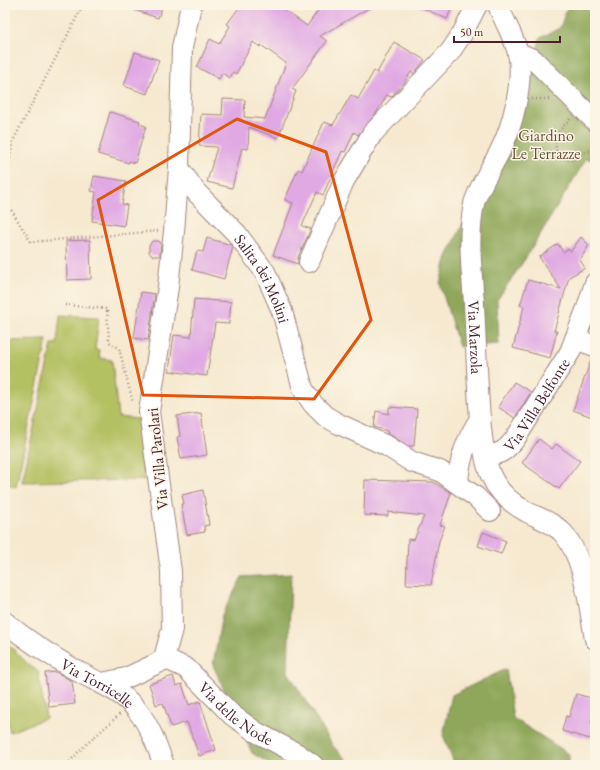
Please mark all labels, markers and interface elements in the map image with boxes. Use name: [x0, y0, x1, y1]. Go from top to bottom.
scale bar: [454, 18, 560, 44]
text: 50 m: [460, 24, 484, 40]
park label: Giardino Le Terrazze: [511, 125, 581, 164]
street label: Salita dei Molini: [229, 230, 295, 326]
street label: Via Marzola: [463, 300, 487, 375]
street label: Via Villa Belfonte: [499, 354, 575, 457]
street label: Via Villa Parolari: [142, 407, 173, 511]
street label: Via Torricelle: [57, 654, 139, 712]
street label: Via delle Node: [194, 677, 276, 750]

